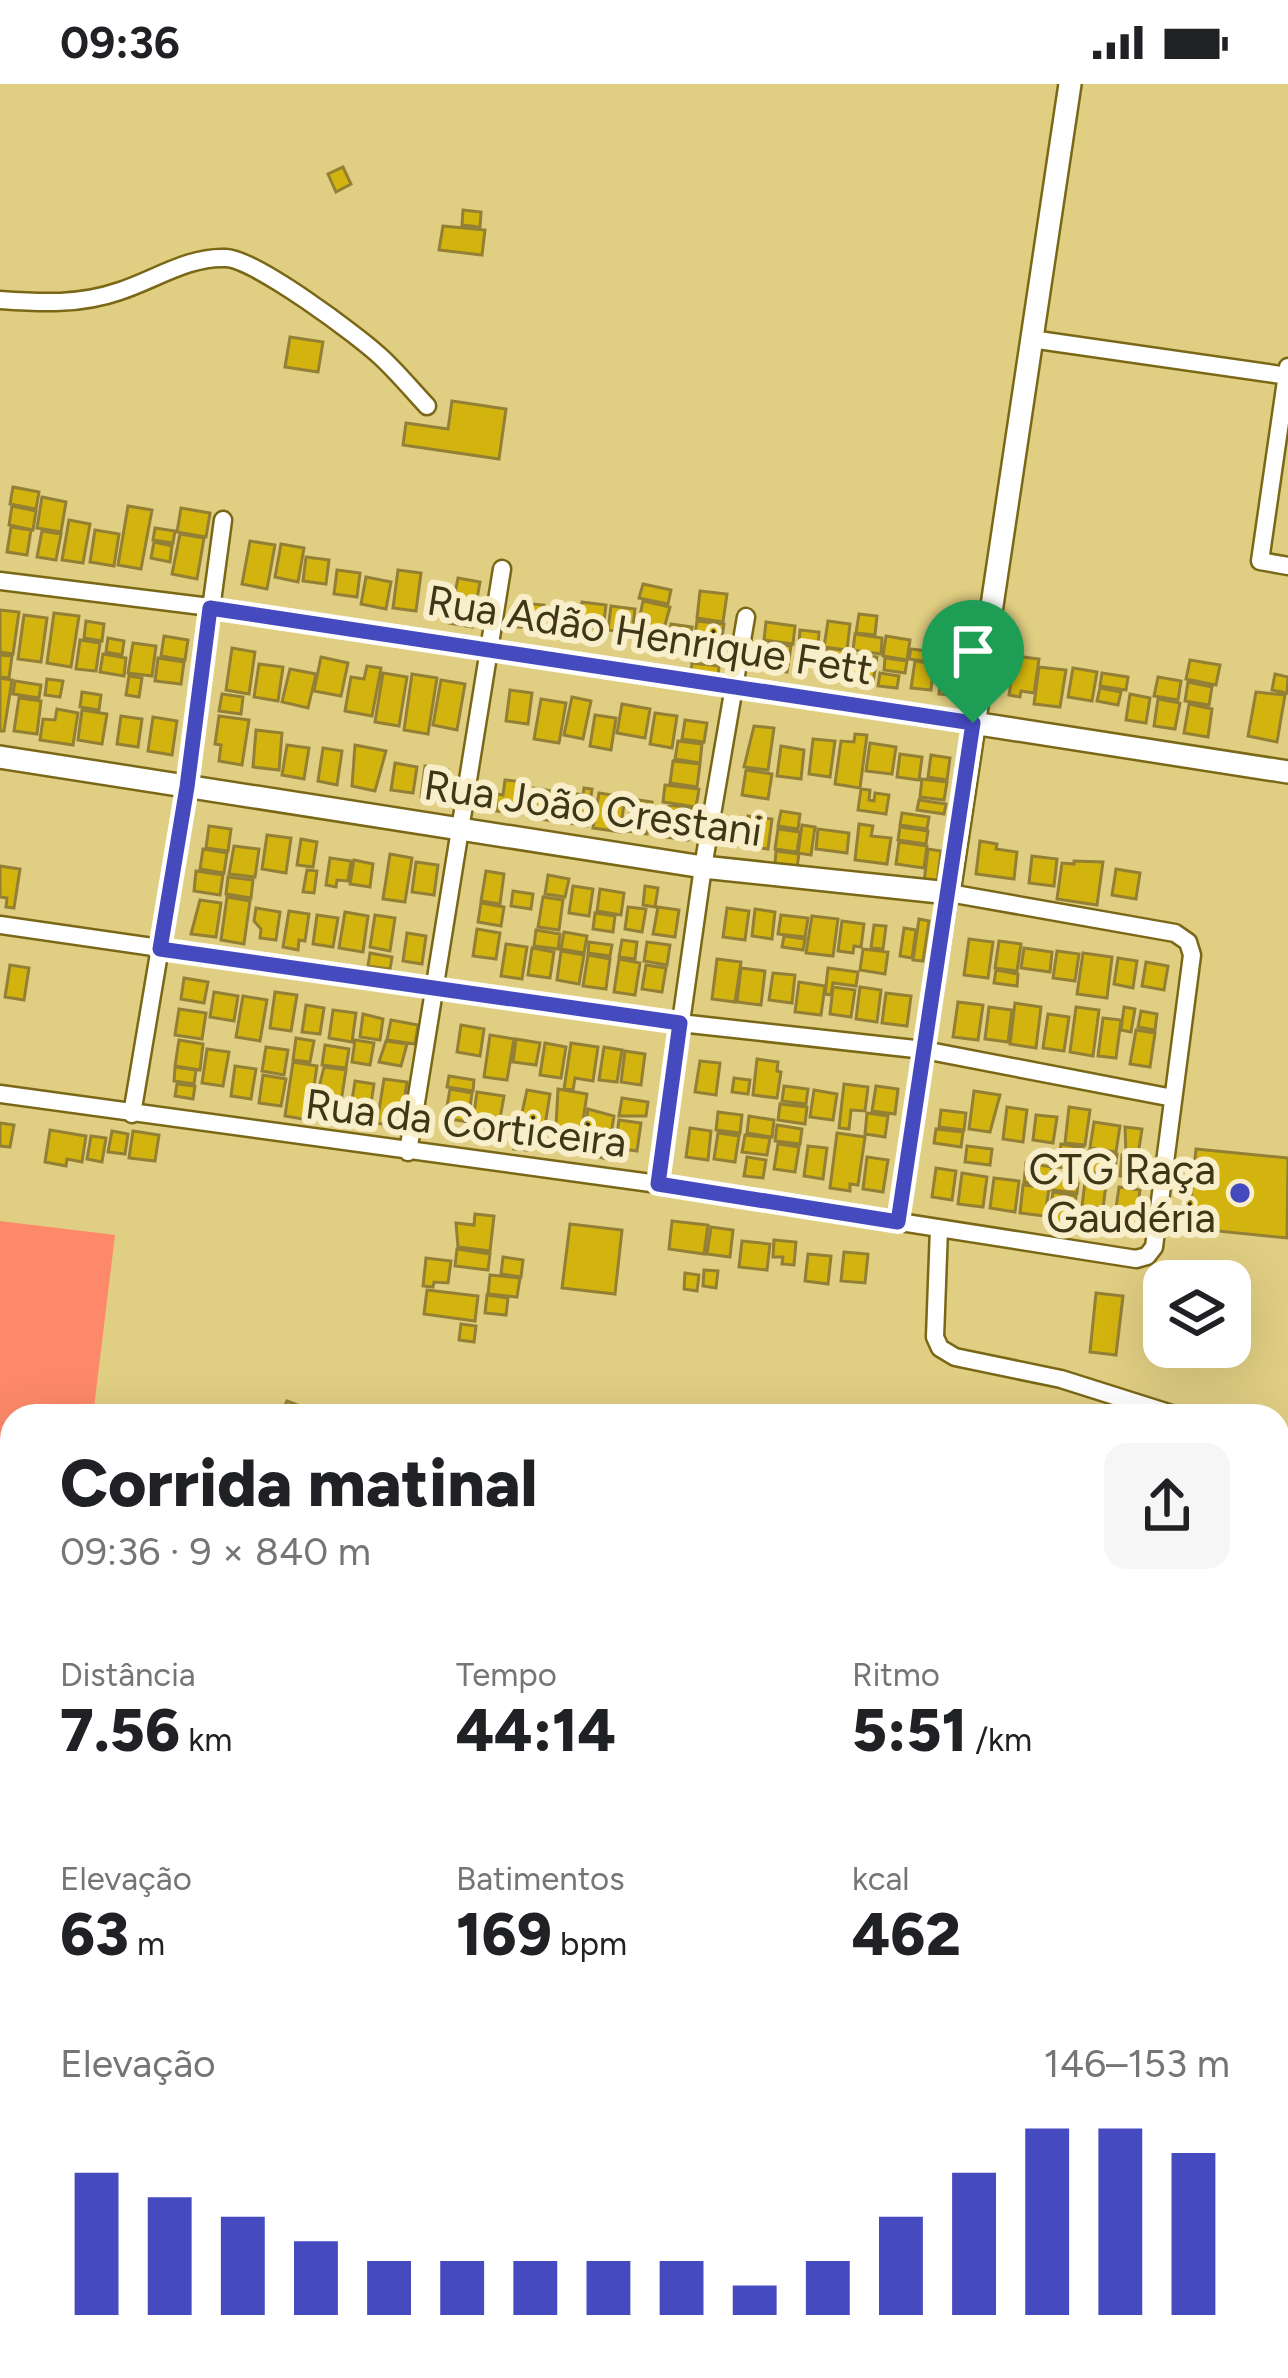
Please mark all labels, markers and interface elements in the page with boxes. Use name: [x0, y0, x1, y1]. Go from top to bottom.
text: 09:36: [60, 15, 180, 69]
street label: Rua Adão Henrique Fett: [424, 575, 876, 695]
pin: [922, 600, 1024, 723]
icon: arrive: [940, 618, 1006, 684]
street label: Rua João Crestani: [421, 759, 765, 857]
street label: Rua da Corticeira: [302, 1078, 630, 1168]
place label: CTG Raça Gaudéria: [1028, 1144, 1216, 1243]
marker: CTG Raça Gaudéria: [1227, 1180, 1253, 1206]
map controls: [1143, 1260, 1251, 1368]
button: layers: [1143, 1260, 1251, 1368]
text: Corrida matinal: [60, 1443, 538, 1523]
button: share: [1104, 1443, 1230, 1569]
text: 09:36 · 9 × 840 m: [60, 1528, 371, 1575]
text: Distância: [60, 1655, 196, 1694]
text: Tempo: [456, 1655, 557, 1694]
text: Ritmo: [852, 1655, 940, 1694]
text: 7.56: [60, 1694, 180, 1766]
text: 44:14: [456, 1694, 616, 1766]
text: 5:51: [852, 1694, 967, 1766]
text: km: [180, 1720, 232, 1759]
text: /km: [967, 1720, 1032, 1759]
text: Elevação: [60, 1859, 192, 1898]
text: Batimentos: [456, 1859, 625, 1898]
text: kcal: [852, 1859, 910, 1898]
text: 63: [60, 1898, 129, 1970]
text: 169: [456, 1898, 552, 1970]
text: 462: [852, 1898, 961, 1970]
text: m: [129, 1924, 165, 1963]
text: bpm: [552, 1924, 627, 1963]
text: Elevação: [60, 2040, 216, 2087]
text: 146–153 m: [1044, 2040, 1230, 2087]

